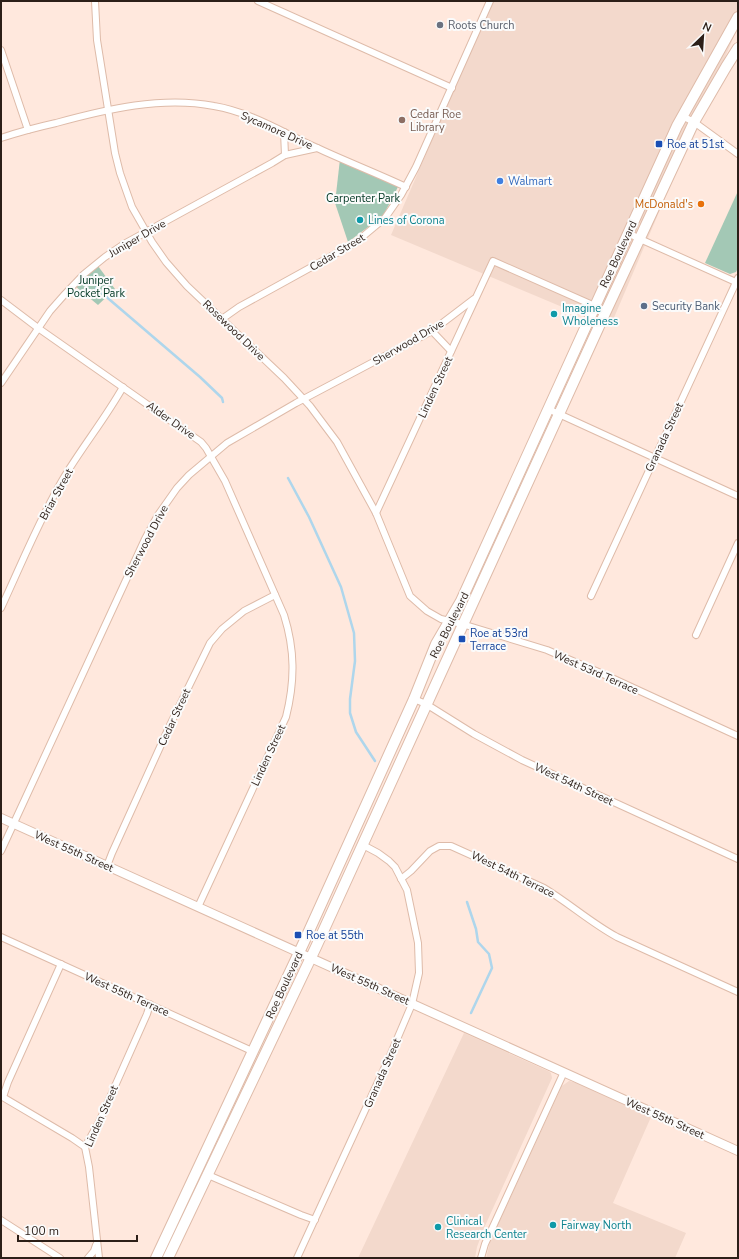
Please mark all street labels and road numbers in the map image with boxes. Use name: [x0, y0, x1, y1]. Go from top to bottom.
street label: Sycamore Drive: [238, 108, 315, 153]
street label: Juniper Drive: [105, 216, 169, 261]
street label: Roe Boulevard: [596, 218, 641, 290]
street label: Cedar Street: [307, 230, 368, 275]
street label: Rosewood Drive: [199, 297, 268, 364]
street label: Sherwood Drive: [370, 316, 447, 369]
street label: Linden Street: [415, 354, 456, 420]
street label: Alder Drive: [143, 398, 198, 443]
street label: Granada Street: [642, 400, 687, 474]
street label: Briar Street: [36, 466, 77, 523]
street label: Sherwood Drive: [121, 502, 172, 580]
street label: Roe Boulevard: [426, 590, 473, 661]
street label: West 53rd Terrace: [551, 647, 641, 698]
street label: Cedar Street: [155, 686, 194, 748]
street label: Linden Street: [248, 722, 289, 788]
street label: West 54th Street: [532, 760, 616, 809]
street label: West 55th Street: [32, 827, 116, 876]
street label: West 54th Terrace: [468, 848, 557, 901]
street label: Roe Boulevard: [262, 949, 307, 1021]
street label: West 55th Street: [328, 960, 412, 1009]
street label: West 55th Terrace: [82, 969, 172, 1020]
street label: Granada Street: [360, 1036, 405, 1110]
street label: Linden Street: [81, 1083, 122, 1149]
street label: West 55th Street: [623, 1094, 707, 1143]

